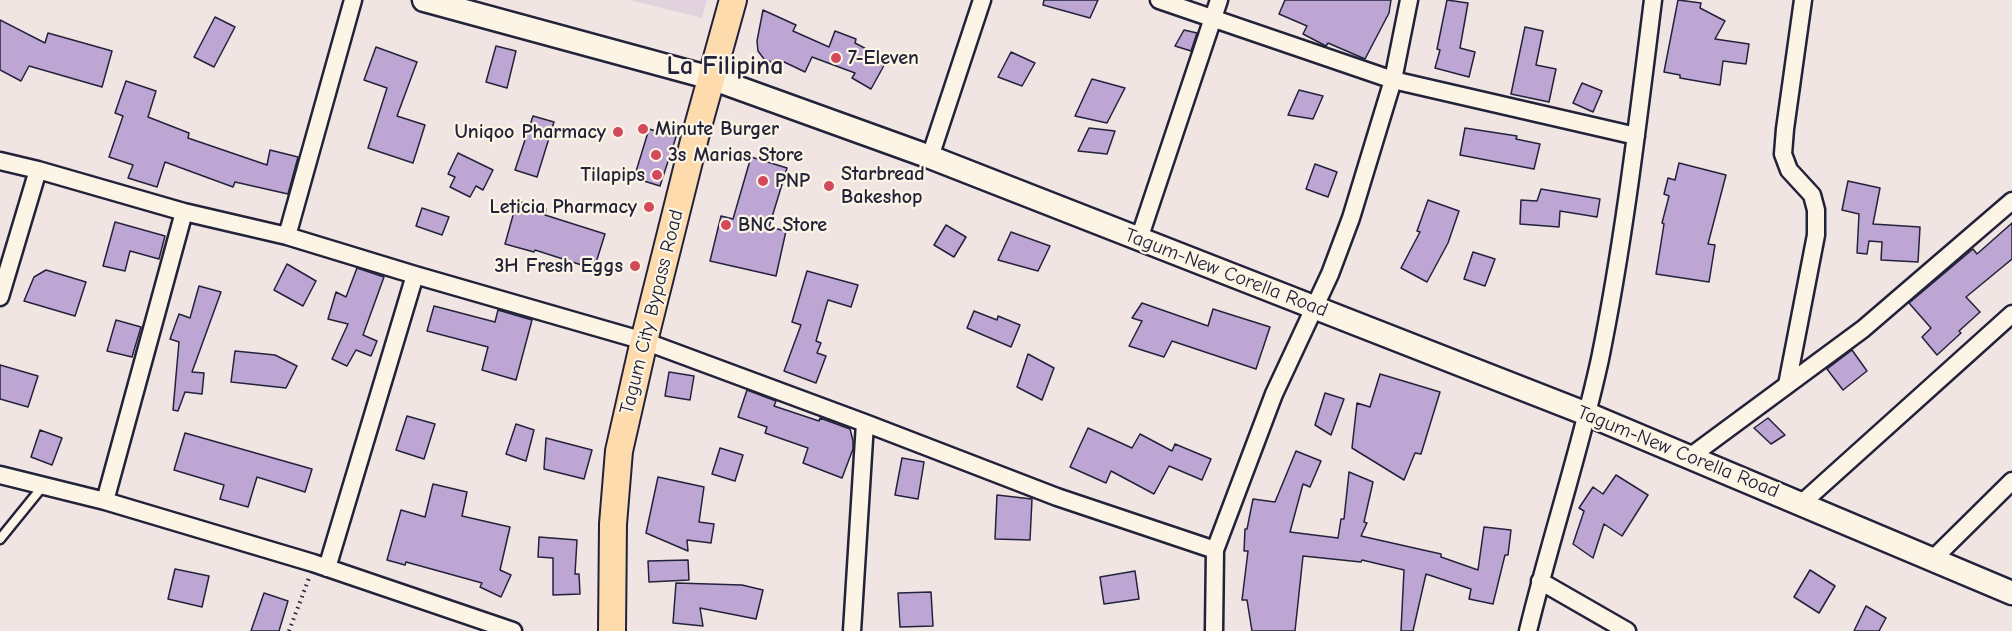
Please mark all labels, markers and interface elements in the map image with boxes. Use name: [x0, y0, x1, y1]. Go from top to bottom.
place label: 7-Eleven: [848, 46, 919, 70]
district label: La Filipina: [667, 51, 783, 83]
marker: 7-Eleven: [829, 51, 843, 65]
place label: Minute Burger: [655, 117, 779, 141]
place label: Uniqoo Pharmacy: [454, 120, 606, 144]
marker: Minute Burger: [636, 122, 650, 136]
marker: Uniqoo Pharmacy: [611, 125, 625, 139]
place label: 3s Marias Store: [668, 143, 803, 167]
marker: 3s Marias Store: [649, 148, 663, 162]
place label: Starbread Bakeshop: [841, 162, 925, 209]
place label: Tilapips: [581, 163, 645, 187]
marker: Tilapips: [650, 168, 664, 182]
place label: PNP: [775, 169, 810, 193]
marker: PNP: [756, 174, 770, 188]
marker: Starbread Bakeshop: [822, 179, 836, 193]
place label: Leticia Pharmacy: [489, 195, 637, 219]
marker: Leticia Pharmacy: [642, 200, 656, 214]
street label: Tagum City Bypass Road: [615, 207, 689, 417]
place label: BNC Store: [738, 213, 827, 237]
marker: BNC Store: [719, 218, 733, 232]
street label: Tagum-New Corella Road: [1121, 223, 1331, 323]
place label: 3H Fresh Eggs: [494, 254, 623, 278]
marker: 3H Fresh Eggs: [628, 259, 642, 273]
street label: Tagum-New Corella Road: [1574, 401, 1782, 503]

